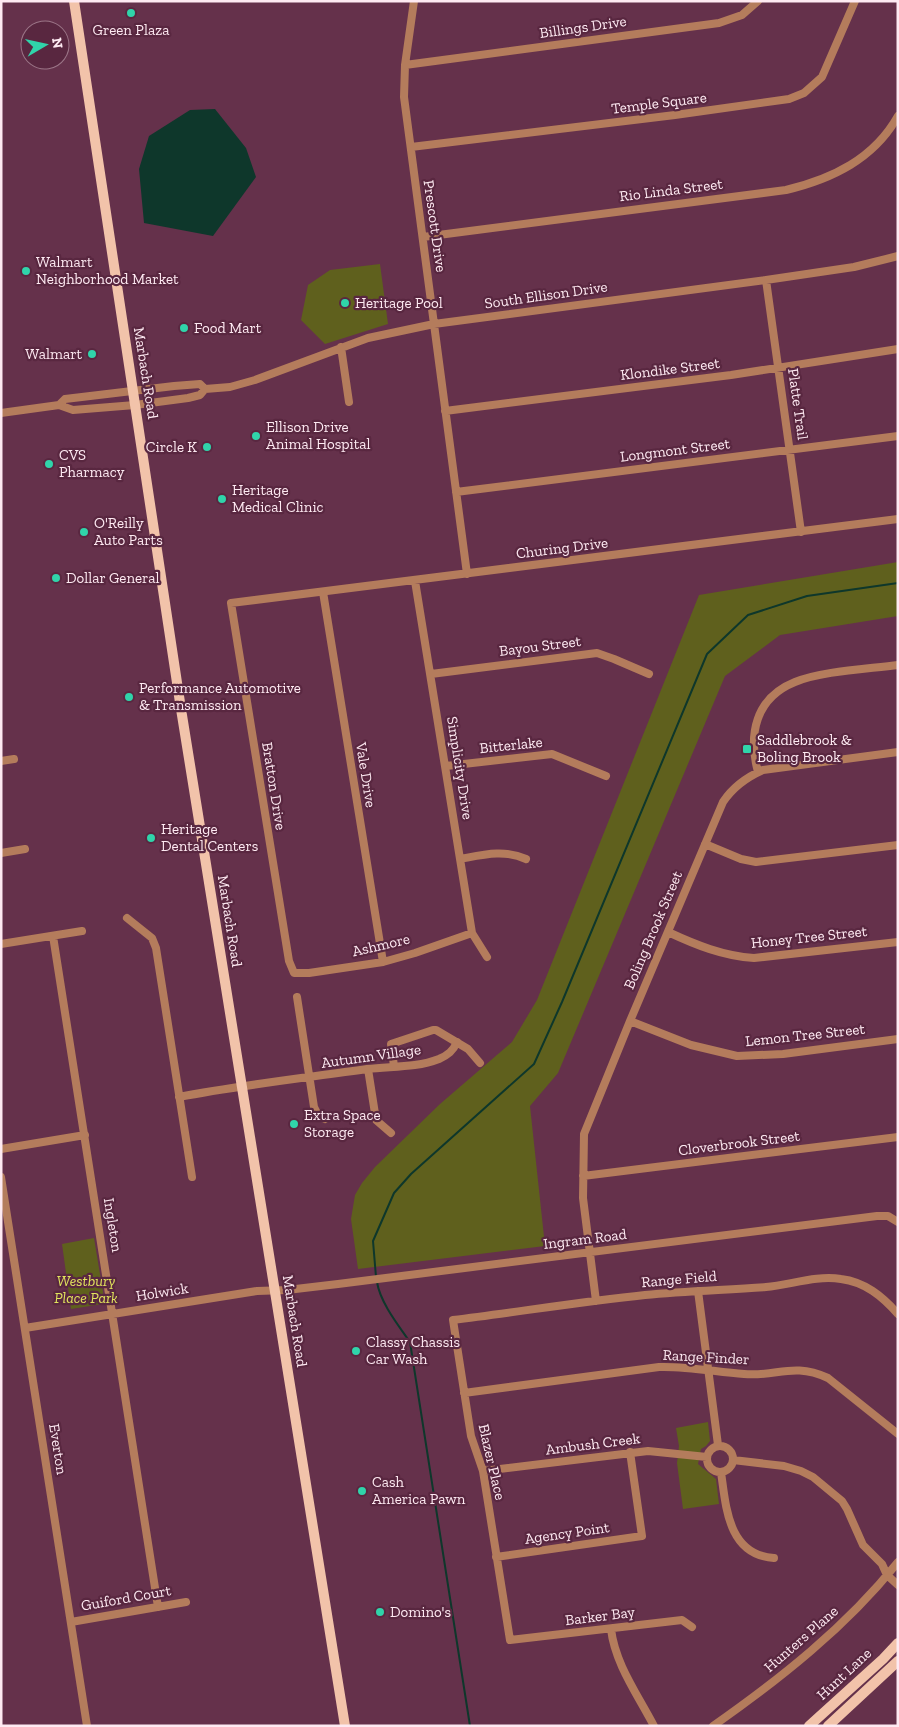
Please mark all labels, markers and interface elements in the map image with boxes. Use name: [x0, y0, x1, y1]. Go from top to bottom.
marker: Green Plaza: [125, 7, 137, 19]
street label: Billings Drive: [538, 12, 628, 42]
north arrow: [20, 20, 70, 70]
place label: Green Plaza: [93, 21, 169, 39]
text: N: [48, 36, 67, 50]
street label: Temple Square: [610, 88, 708, 118]
street label: Rio Linda Street: [618, 175, 724, 205]
street label: Prescott Drive: [420, 179, 450, 273]
place label: Walmart Neighborhood Market: [36, 253, 179, 288]
marker: Walmart Neighborhood Market: [20, 265, 32, 277]
street label: South Ellison Drive: [483, 277, 609, 313]
place label: Heritage Pool: [355, 294, 443, 312]
marker: Heritage Pool: [339, 297, 351, 309]
place label: Food Mart: [194, 319, 262, 337]
marker: Food Mart: [178, 322, 190, 334]
street label: Marbach Road: [130, 326, 162, 421]
place label: Walmart: [25, 345, 82, 363]
marker: Walmart: [86, 348, 98, 360]
street label: Klondike Street: [619, 354, 721, 384]
street label: Platte Trail: [784, 367, 812, 441]
place label: Ellison Drive Animal Hospital: [266, 418, 371, 453]
marker: Ellison Drive Animal Hospital: [250, 430, 262, 442]
street label: Longmont Street: [619, 434, 731, 466]
place label: Circle K: [146, 438, 197, 456]
marker: Circle K: [201, 441, 213, 453]
place label: CVS Pharmacy: [59, 446, 125, 481]
marker: CVS Pharmacy: [43, 458, 55, 470]
place label: Heritage Medical Clinic: [232, 481, 324, 516]
marker: Heritage Medical Clinic: [216, 493, 228, 505]
place label: O'Reilly Auto Parts: [94, 514, 163, 549]
marker: O'Reilly Auto Parts: [78, 526, 90, 538]
street label: Churing Drive: [515, 533, 609, 563]
place label: Dollar General: [66, 569, 160, 587]
marker: Dollar General: [50, 572, 62, 584]
street label: Bayou Street: [498, 632, 582, 660]
place label: Performance Automotive & Transmission: [139, 679, 301, 714]
marker: Performance Automotive & Transmission: [123, 691, 135, 703]
street label: Simplicity Drive: [443, 715, 477, 821]
place label: Saddlebrook & Boling Brook: [757, 731, 852, 766]
street label: Bitterlake: [478, 733, 544, 757]
street label: Vale Drive: [352, 740, 380, 809]
street label: Bratton Drive: [258, 741, 290, 831]
marker: Saddlebrook & Boling Brook: [741, 743, 753, 755]
place label: Heritage Dental Centers: [161, 820, 258, 855]
marker: Heritage Dental Centers: [145, 832, 157, 844]
street label: Boling Brook Street: [620, 868, 686, 992]
street label: Marbach Road: [214, 874, 246, 969]
street label: Honey Tree Street: [750, 922, 868, 952]
street label: Ashmore: [350, 930, 412, 960]
street label: Lemon Tree Street: [744, 1020, 866, 1050]
street label: Autumn Village: [320, 1040, 422, 1072]
place label: Extra Space Storage: [304, 1106, 381, 1141]
marker: Extra Space Storage: [288, 1118, 300, 1130]
street label: Cloverbrook Street: [677, 1127, 801, 1159]
street label: Ingleton: [100, 1197, 126, 1254]
street label: Ingram Road: [542, 1225, 628, 1253]
street label: Range Field: [641, 1267, 718, 1291]
park label: Westbury Place Park: [54, 1272, 118, 1307]
street label: Marbach Road: [279, 1274, 311, 1369]
street label: Holwick: [134, 1279, 190, 1305]
place label: Classy Chassis Car Wash: [366, 1333, 460, 1368]
marker: Classy Chassis Car Wash: [350, 1345, 362, 1357]
street label: Range Finder: [662, 1346, 750, 1368]
street label: Everton: [45, 1422, 71, 1476]
street label: Blazer Place: [475, 1422, 509, 1502]
street label: Ambush Creek: [545, 1429, 642, 1459]
place label: Cash America Pawn: [372, 1473, 466, 1508]
marker: Cash America Pawn: [356, 1485, 368, 1497]
street label: Agency Point: [523, 1518, 611, 1548]
street label: Guiford Court: [80, 1581, 173, 1615]
street label: Hunters Plane: [760, 1602, 842, 1676]
place label: Domino's: [390, 1603, 451, 1621]
street label: Barker Bay: [564, 1603, 636, 1629]
marker: Domino's: [374, 1606, 386, 1618]
street label: Hunt Lane: [813, 1644, 875, 1704]

